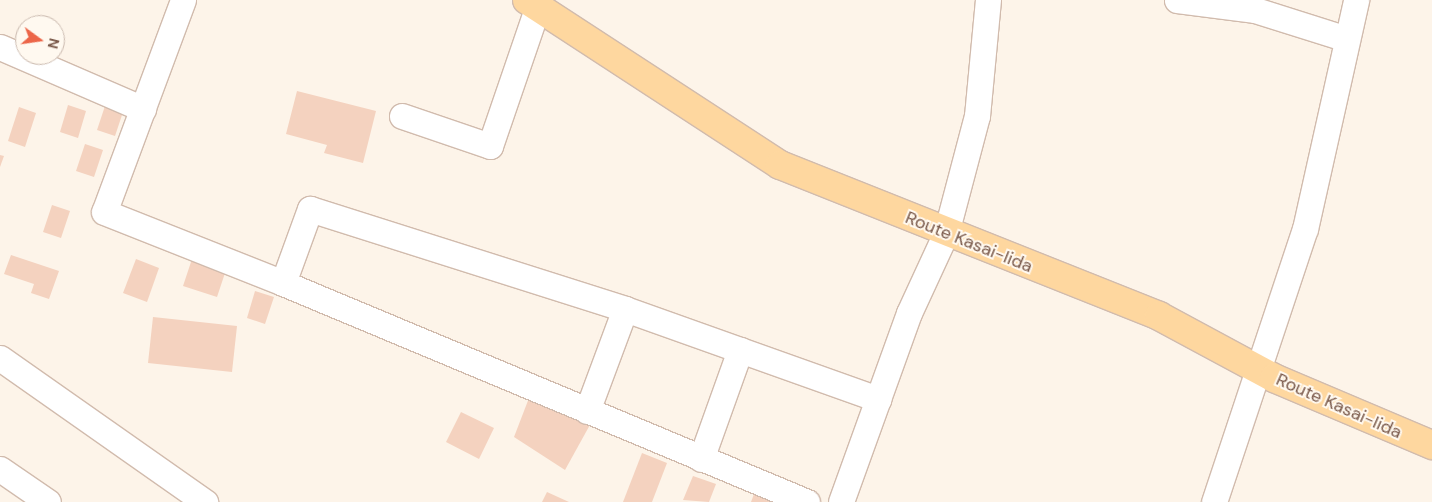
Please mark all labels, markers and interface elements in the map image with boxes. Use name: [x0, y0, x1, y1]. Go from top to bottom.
north arrow: [15, 15, 65, 65]
text: N: [44, 36, 64, 51]
street label: Route Kasai-Iida: [902, 207, 1036, 277]
street label: Route Kasai-Iida: [1273, 369, 1405, 443]

